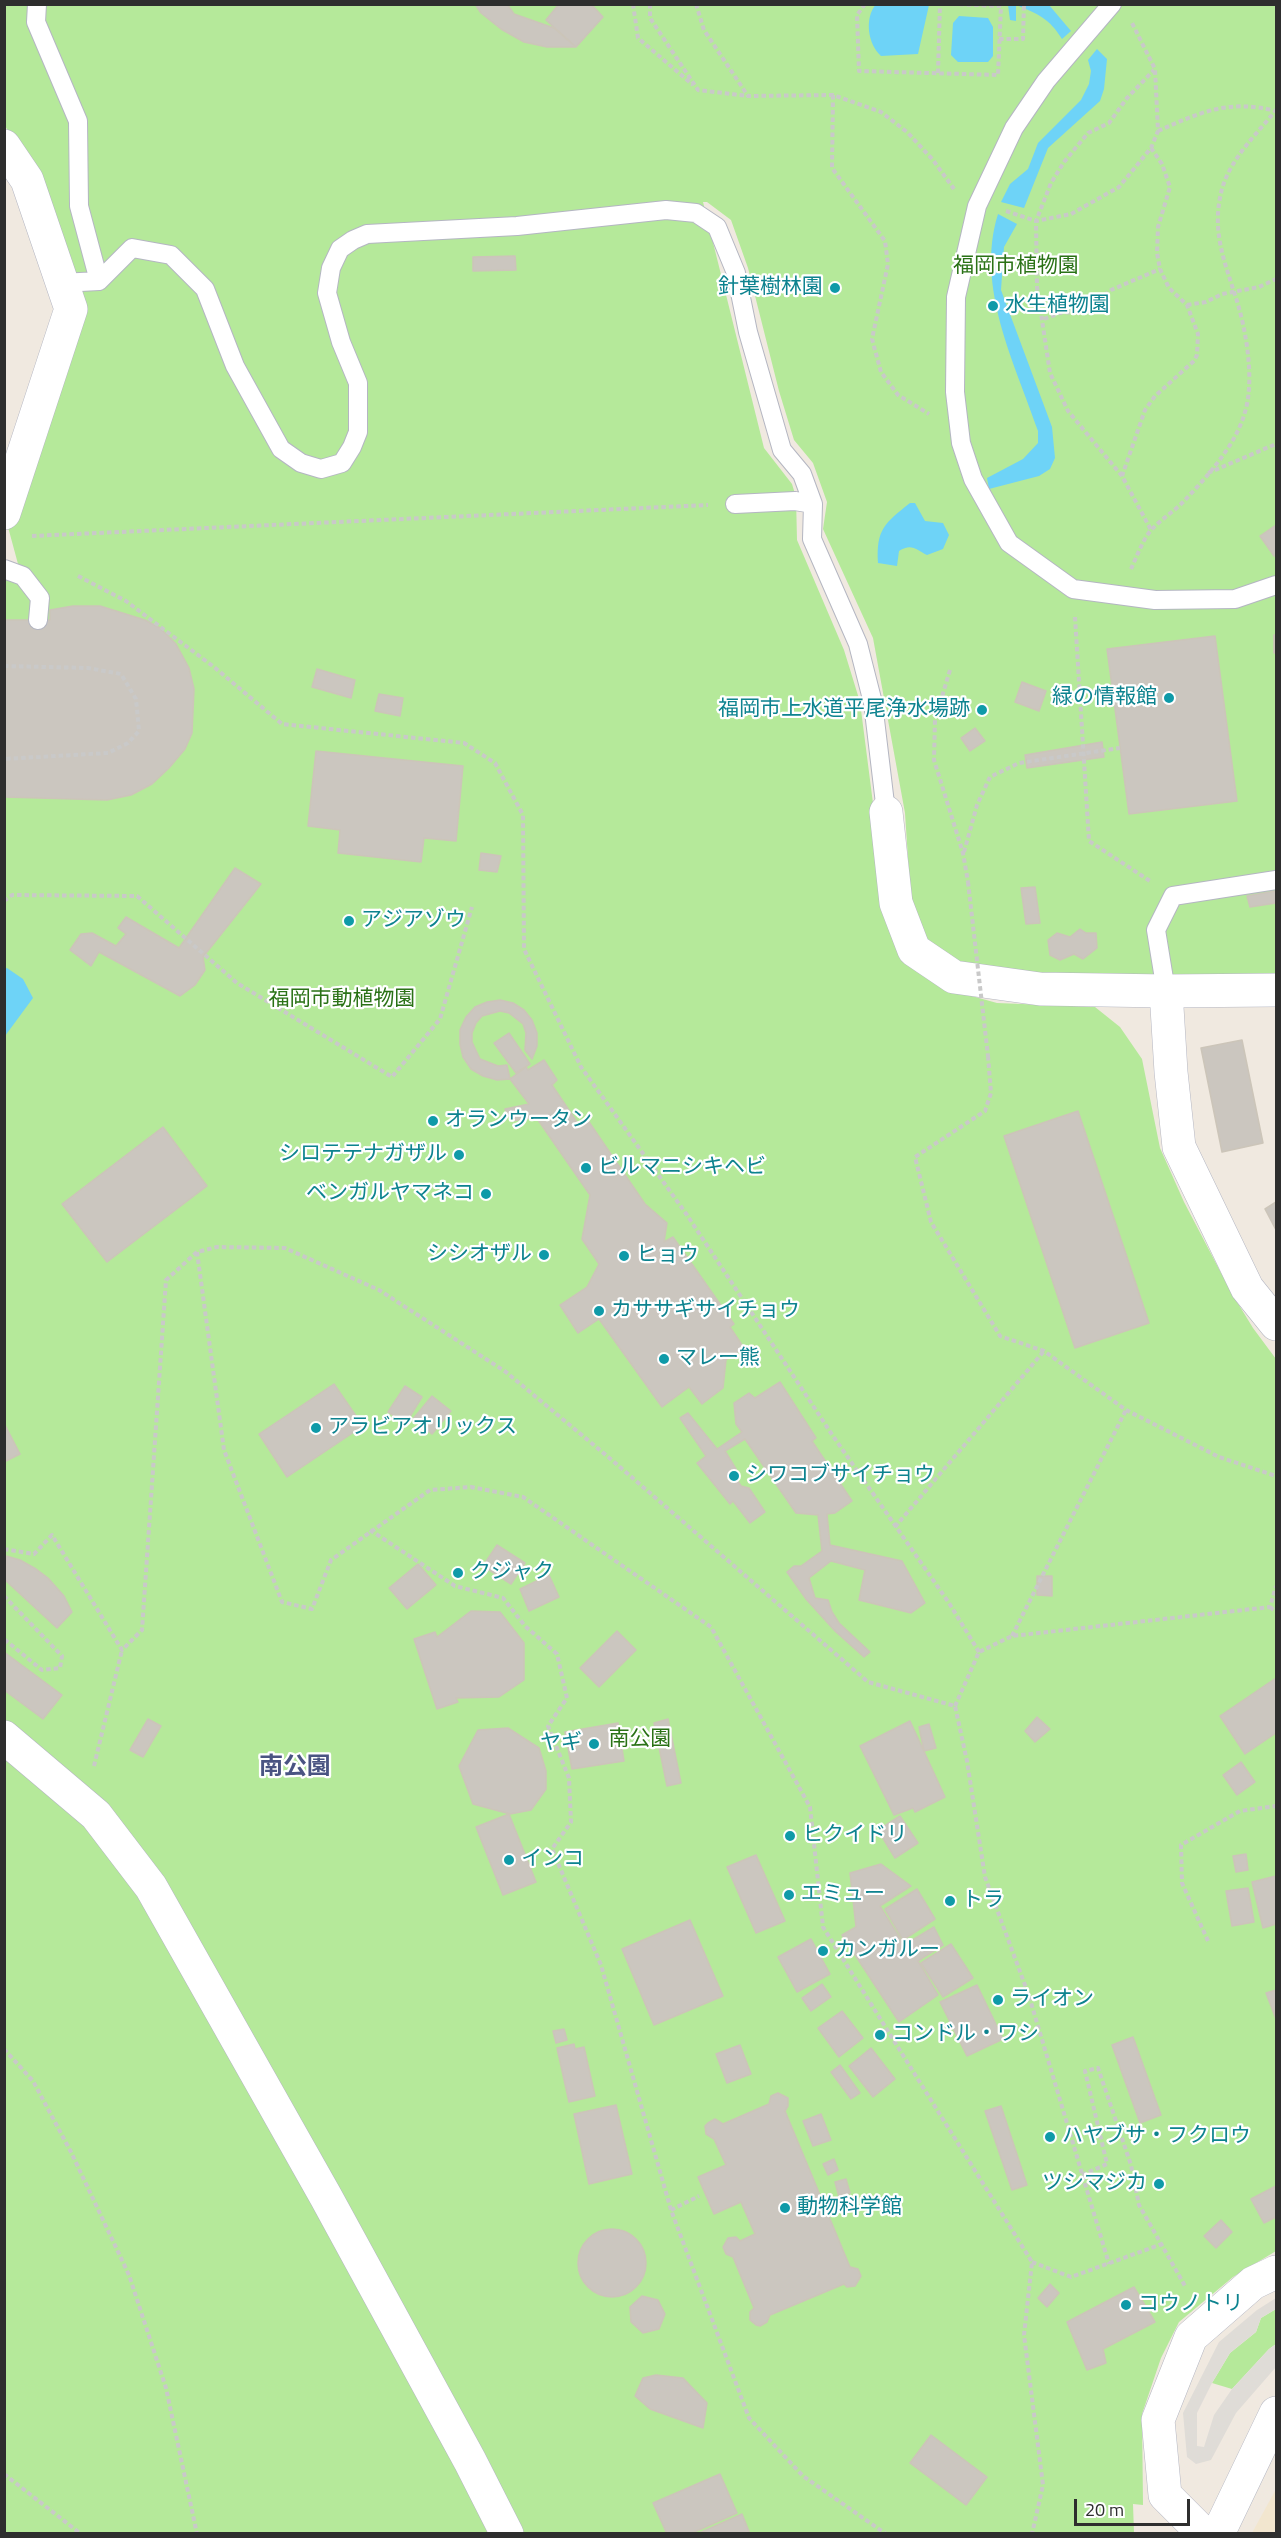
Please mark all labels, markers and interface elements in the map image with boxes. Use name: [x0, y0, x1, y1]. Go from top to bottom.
park label: 福岡市植物園: [953, 254, 1079, 280]
place label: 針葉樹林園: [718, 275, 823, 301]
marker: 針葉樹林園: [828, 281, 842, 295]
place label: 水生植物園: [1005, 293, 1110, 319]
marker: 水生植物園: [986, 299, 1000, 313]
place label: 緑の情報館: [1052, 685, 1157, 711]
marker: 緑の情報館: [1162, 691, 1176, 705]
place label: 福岡市上水道平尾浄水場跡: [718, 697, 970, 723]
marker: 福岡市上水道平尾浄水場跡: [975, 703, 989, 717]
place label: アジアゾウ: [361, 908, 466, 934]
marker: アジアゾウ: [342, 914, 356, 928]
park label: 福岡市動植物園: [269, 987, 415, 1013]
place label: オランウータン: [445, 1108, 592, 1134]
marker: オランウータン: [426, 1114, 440, 1128]
place label: シロテテナガザル: [279, 1142, 447, 1168]
marker: シロテテナガザル: [452, 1148, 466, 1162]
place label: ビルマニシキヘビ: [598, 1155, 766, 1181]
marker: ビルマニシキヘビ: [579, 1161, 593, 1175]
place label: ベンガルヤマネコ: [306, 1181, 474, 1207]
marker: ベンガルヤマネコ: [479, 1187, 493, 1201]
place label: シシオザル: [427, 1242, 532, 1268]
place label: ヒョウ: [636, 1243, 699, 1269]
marker: シシオザル: [537, 1248, 551, 1262]
marker: ヒョウ: [617, 1249, 631, 1263]
place label: カササギサイチョウ: [611, 1298, 800, 1324]
marker: カササギサイチョウ: [592, 1304, 606, 1318]
place label: マレー熊: [676, 1346, 760, 1372]
marker: マレー熊: [657, 1352, 671, 1366]
place label: アラビアオリックス: [328, 1415, 517, 1441]
marker: アラビアオリックス: [309, 1421, 323, 1435]
place label: シワコブサイチョウ: [746, 1463, 935, 1489]
marker: シワコブサイチョウ: [727, 1469, 741, 1483]
place label: クジャク: [470, 1560, 554, 1586]
marker: クジャク: [451, 1566, 465, 1580]
park label: 南公園: [609, 1727, 671, 1753]
place label: ヤギ: [540, 1731, 582, 1757]
marker: ヤギ: [587, 1737, 601, 1751]
district label: 南公園: [259, 1754, 331, 1782]
place label: ヒクイドリ: [802, 1823, 907, 1849]
marker: ヒクイドリ: [783, 1829, 797, 1843]
place label: インコ: [521, 1847, 584, 1873]
marker: インコ: [502, 1853, 516, 1867]
place label: エミュー: [801, 1882, 885, 1908]
marker: エミュー: [782, 1888, 796, 1902]
place label: トラ: [962, 1888, 1004, 1914]
marker: トラ: [943, 1894, 957, 1908]
place label: カンガルー: [835, 1938, 940, 1964]
marker: カンガルー: [816, 1944, 830, 1958]
place label: ライオン: [1010, 1987, 1094, 2013]
marker: ライオン: [991, 1993, 1005, 2007]
place label: コンドル・ワシ: [892, 2022, 1039, 2048]
marker: コンドル・ワシ: [873, 2028, 887, 2042]
place label: ハヤブサ・フクロウ: [1062, 2124, 1251, 2150]
marker: ハヤブサ・フクロウ: [1043, 2130, 1057, 2144]
place label: ツシマジカ: [1042, 2171, 1147, 2197]
marker: ツシマジカ: [1152, 2177, 1166, 2191]
place label: 動物科学館: [797, 2195, 902, 2221]
marker: 動物科学館: [778, 2201, 792, 2215]
place label: コウノトリ: [1138, 2292, 1243, 2318]
marker: コウノトリ: [1119, 2298, 1133, 2312]
scale bar: [1077, 2487, 1192, 2525]
text: 20 m: [1085, 2496, 1124, 2523]

